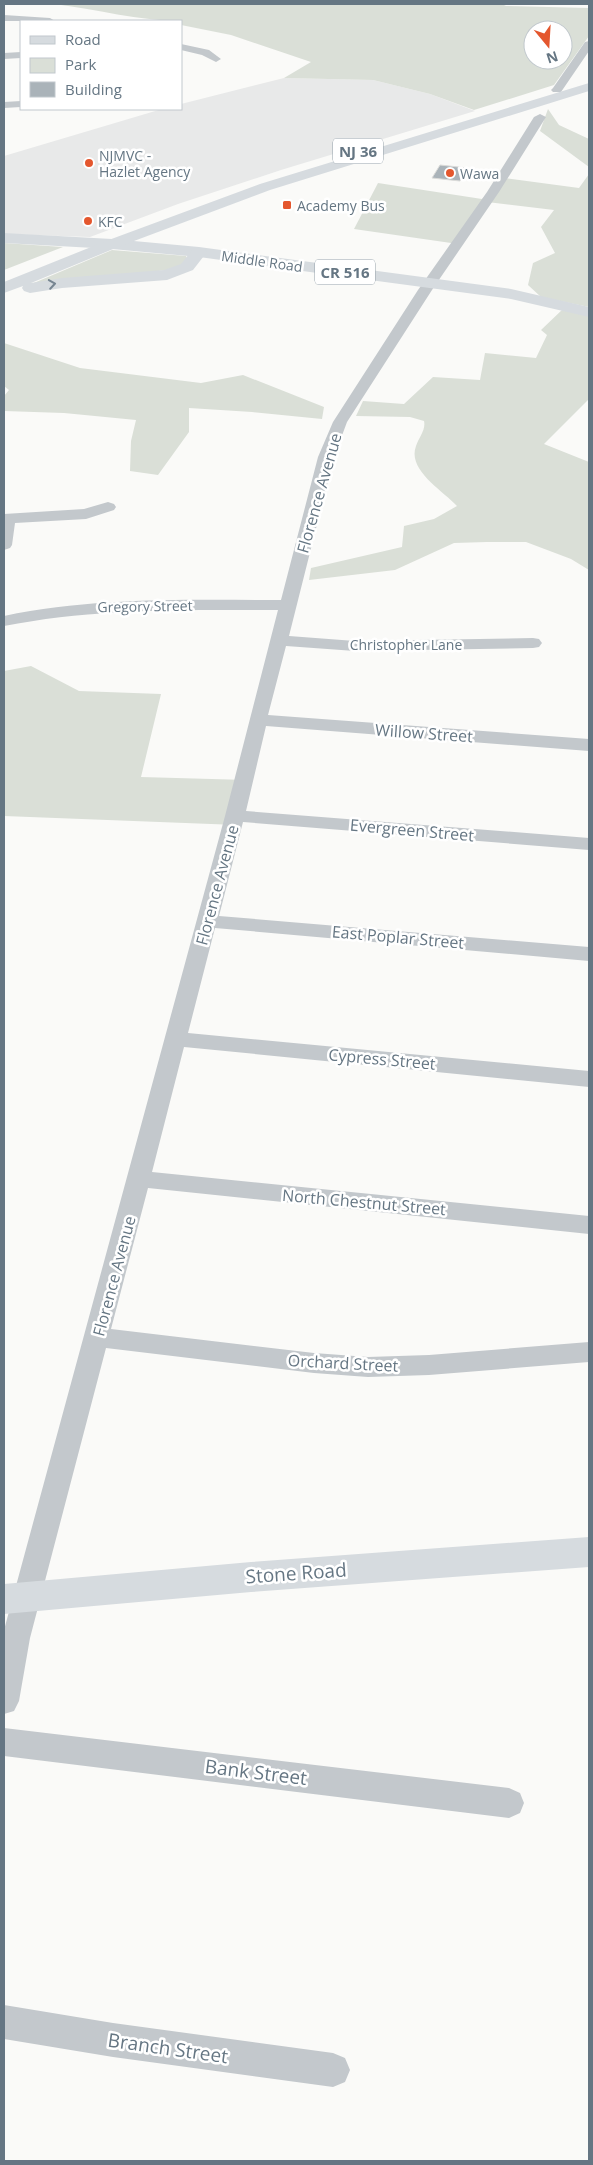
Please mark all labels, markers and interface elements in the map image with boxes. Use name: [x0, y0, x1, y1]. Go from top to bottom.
legend: [20, 20, 182, 110]
north arrow: [523, 20, 573, 70]
text: Road: [65, 29, 101, 49]
text: N: [544, 47, 561, 69]
text: Park: [65, 54, 96, 74]
text: Building: [65, 79, 122, 99]
road number: NJ 36: [333, 138, 383, 164]
place label: NJMVC - Hazlet Agency: [99, 146, 191, 181]
marker: NJMVC - Hazlet Agency: [83, 157, 95, 169]
place label: Wawa: [460, 164, 499, 183]
marker: Wawa: [444, 167, 456, 179]
place label: Academy Bus: [297, 196, 385, 215]
marker: Academy Bus: [281, 199, 293, 211]
place label: KFC: [98, 212, 123, 231]
marker: KFC: [82, 215, 94, 227]
street label: Middle Road: [220, 246, 304, 276]
road number: CR 516: [315, 260, 375, 284]
one-way arrow: [47, 280, 56, 290]
street label: Florence Avenue: [291, 430, 347, 556]
street label: Gregory Street: [97, 596, 193, 616]
street label: Christopher Lane: [350, 635, 462, 654]
street label: Willow Street: [374, 719, 474, 747]
street label: Evergreen Street: [349, 814, 475, 846]
street label: Florence Avenue: [190, 822, 244, 948]
street label: East Poplar Street: [331, 920, 465, 954]
street label: Cypress Street: [327, 1043, 437, 1075]
street label: North Chestnut Street: [281, 1184, 447, 1220]
street label: Florence Avenue: [87, 1213, 141, 1339]
street label: Orchard Street: [287, 1349, 399, 1377]
street label: Stone Road: [245, 1557, 347, 1589]
street label: Bank Street: [204, 1753, 309, 1791]
street label: Branch Street: [106, 2027, 230, 2069]

